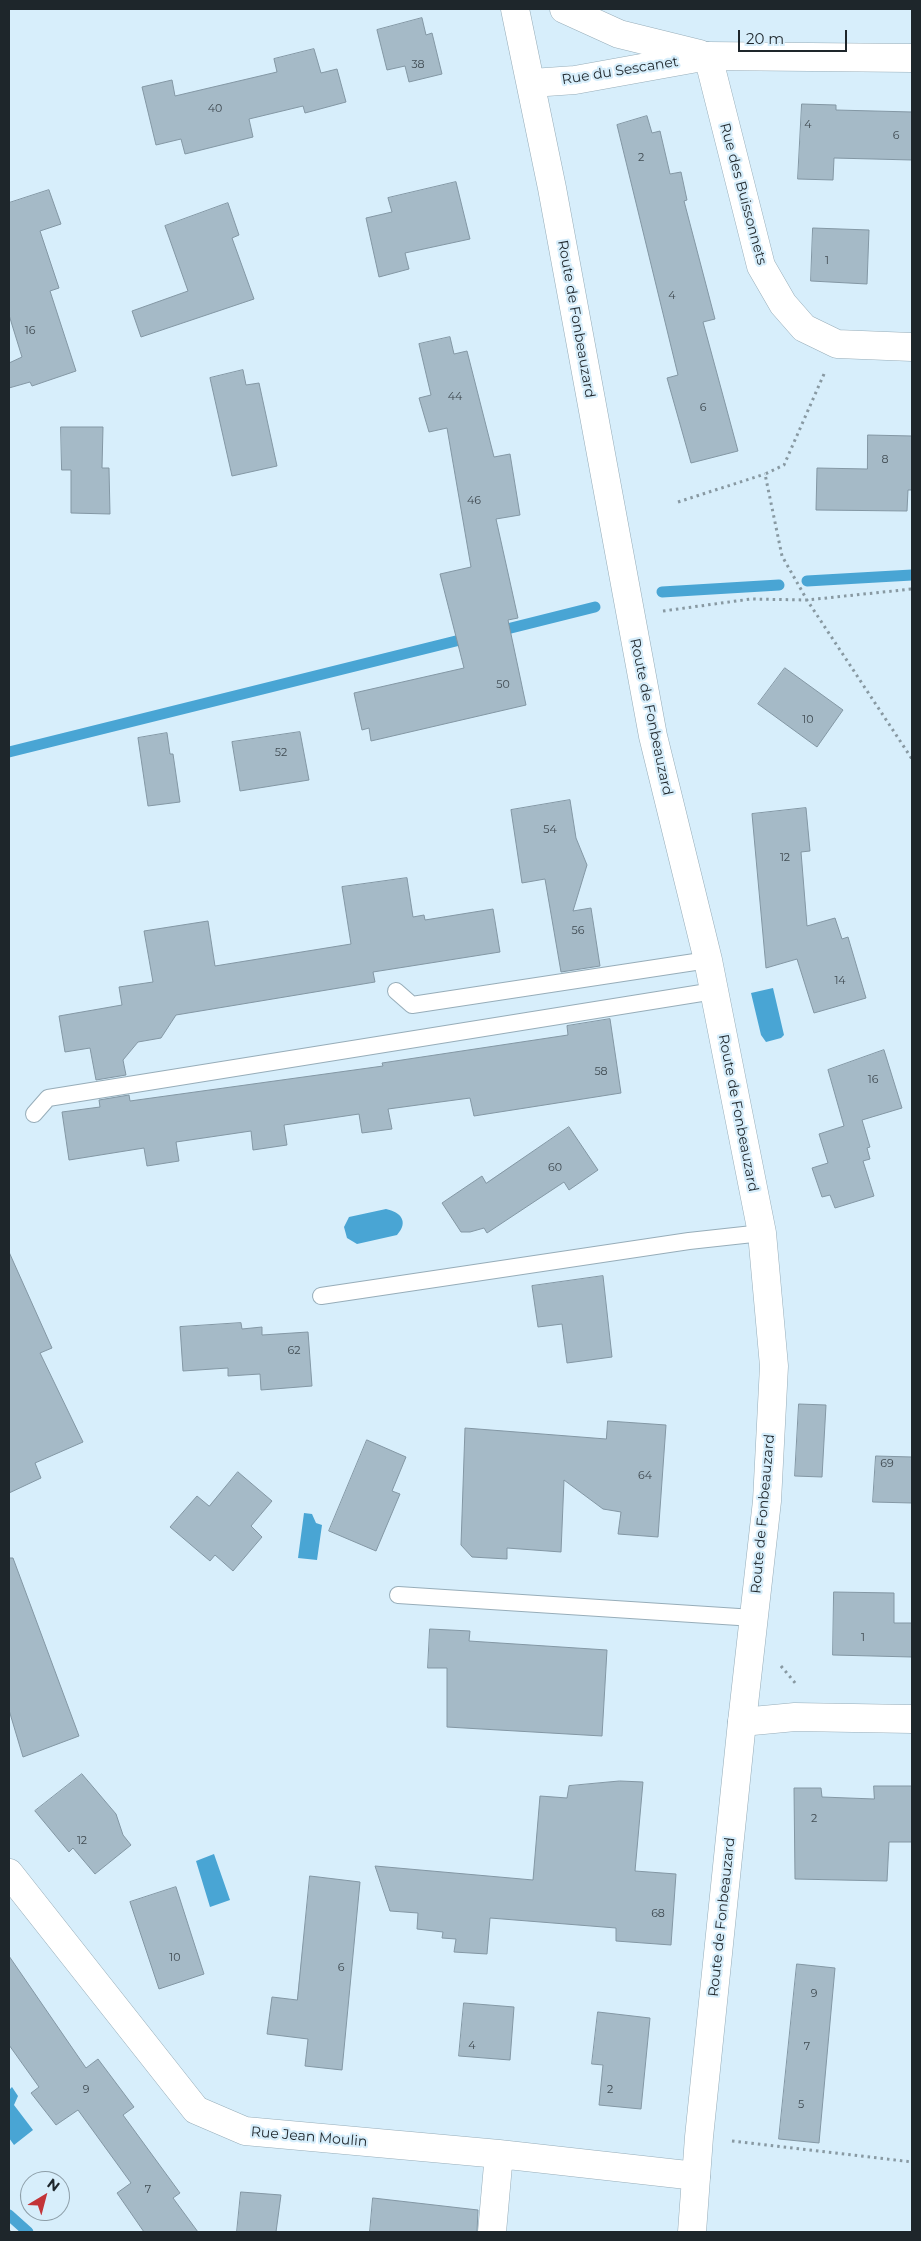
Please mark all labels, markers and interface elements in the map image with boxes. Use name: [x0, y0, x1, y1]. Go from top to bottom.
scale bar: [741, 20, 850, 52]
text: 20 m: [746, 29, 784, 48]
street label: Rue du Sescanet: [560, 53, 680, 89]
house number: 38: [411, 58, 425, 72]
house number: 40: [208, 102, 222, 116]
house number: 4: [804, 118, 812, 132]
street label: Rue des Buissonnets: [716, 121, 770, 267]
house number: 6: [893, 129, 899, 143]
house number: 2: [638, 151, 644, 165]
street label: Route de Fonbeauzard: [554, 239, 598, 399]
house number: 1: [825, 254, 829, 268]
house number: 4: [668, 289, 676, 303]
house number: 16: [25, 324, 35, 338]
house number: 44: [448, 390, 462, 404]
house number: 6: [700, 401, 706, 415]
house number: 8: [881, 453, 889, 467]
house number: 46: [467, 494, 481, 508]
street label: Route de Fonbeauzard: [626, 637, 676, 797]
house number: 50: [496, 678, 510, 692]
house number: 10: [802, 713, 814, 727]
house number: 52: [275, 746, 287, 760]
house number: 54: [543, 823, 557, 837]
house number: 12: [780, 851, 790, 865]
house number: 56: [572, 924, 584, 938]
house number: 14: [834, 974, 846, 988]
street label: Route de Fonbeauzard: [714, 1033, 762, 1193]
house number: 58: [594, 1065, 608, 1079]
house number: 16: [868, 1073, 878, 1087]
house number: 60: [548, 1161, 562, 1175]
house number: 62: [288, 1344, 300, 1358]
street label: Route de Fonbeauzard: [748, 1434, 778, 1594]
house number: 69: [880, 1457, 894, 1471]
house number: 64: [638, 1469, 652, 1483]
house number: 1: [861, 1631, 865, 1645]
house number: 2: [811, 1812, 817, 1826]
house number: 12: [77, 1834, 87, 1848]
street label: Route de Fonbeauzard: [705, 1837, 739, 1997]
house number: 68: [651, 1907, 665, 1921]
house number: 10: [169, 1951, 181, 1965]
house number: 6: [338, 1961, 344, 1975]
house number: 9: [811, 1987, 817, 2001]
house number: 4: [468, 2039, 476, 2053]
house number: 7: [804, 2040, 810, 2054]
house number: 9: [83, 2083, 89, 2097]
house number: 2: [607, 2083, 613, 2097]
house number: 5: [798, 2098, 804, 2112]
street label: Rue Jean Moulin: [250, 2124, 368, 2150]
north arrow: [20, 2171, 70, 2221]
text: N: [43, 2174, 63, 2195]
house number: 7: [145, 2183, 151, 2197]

